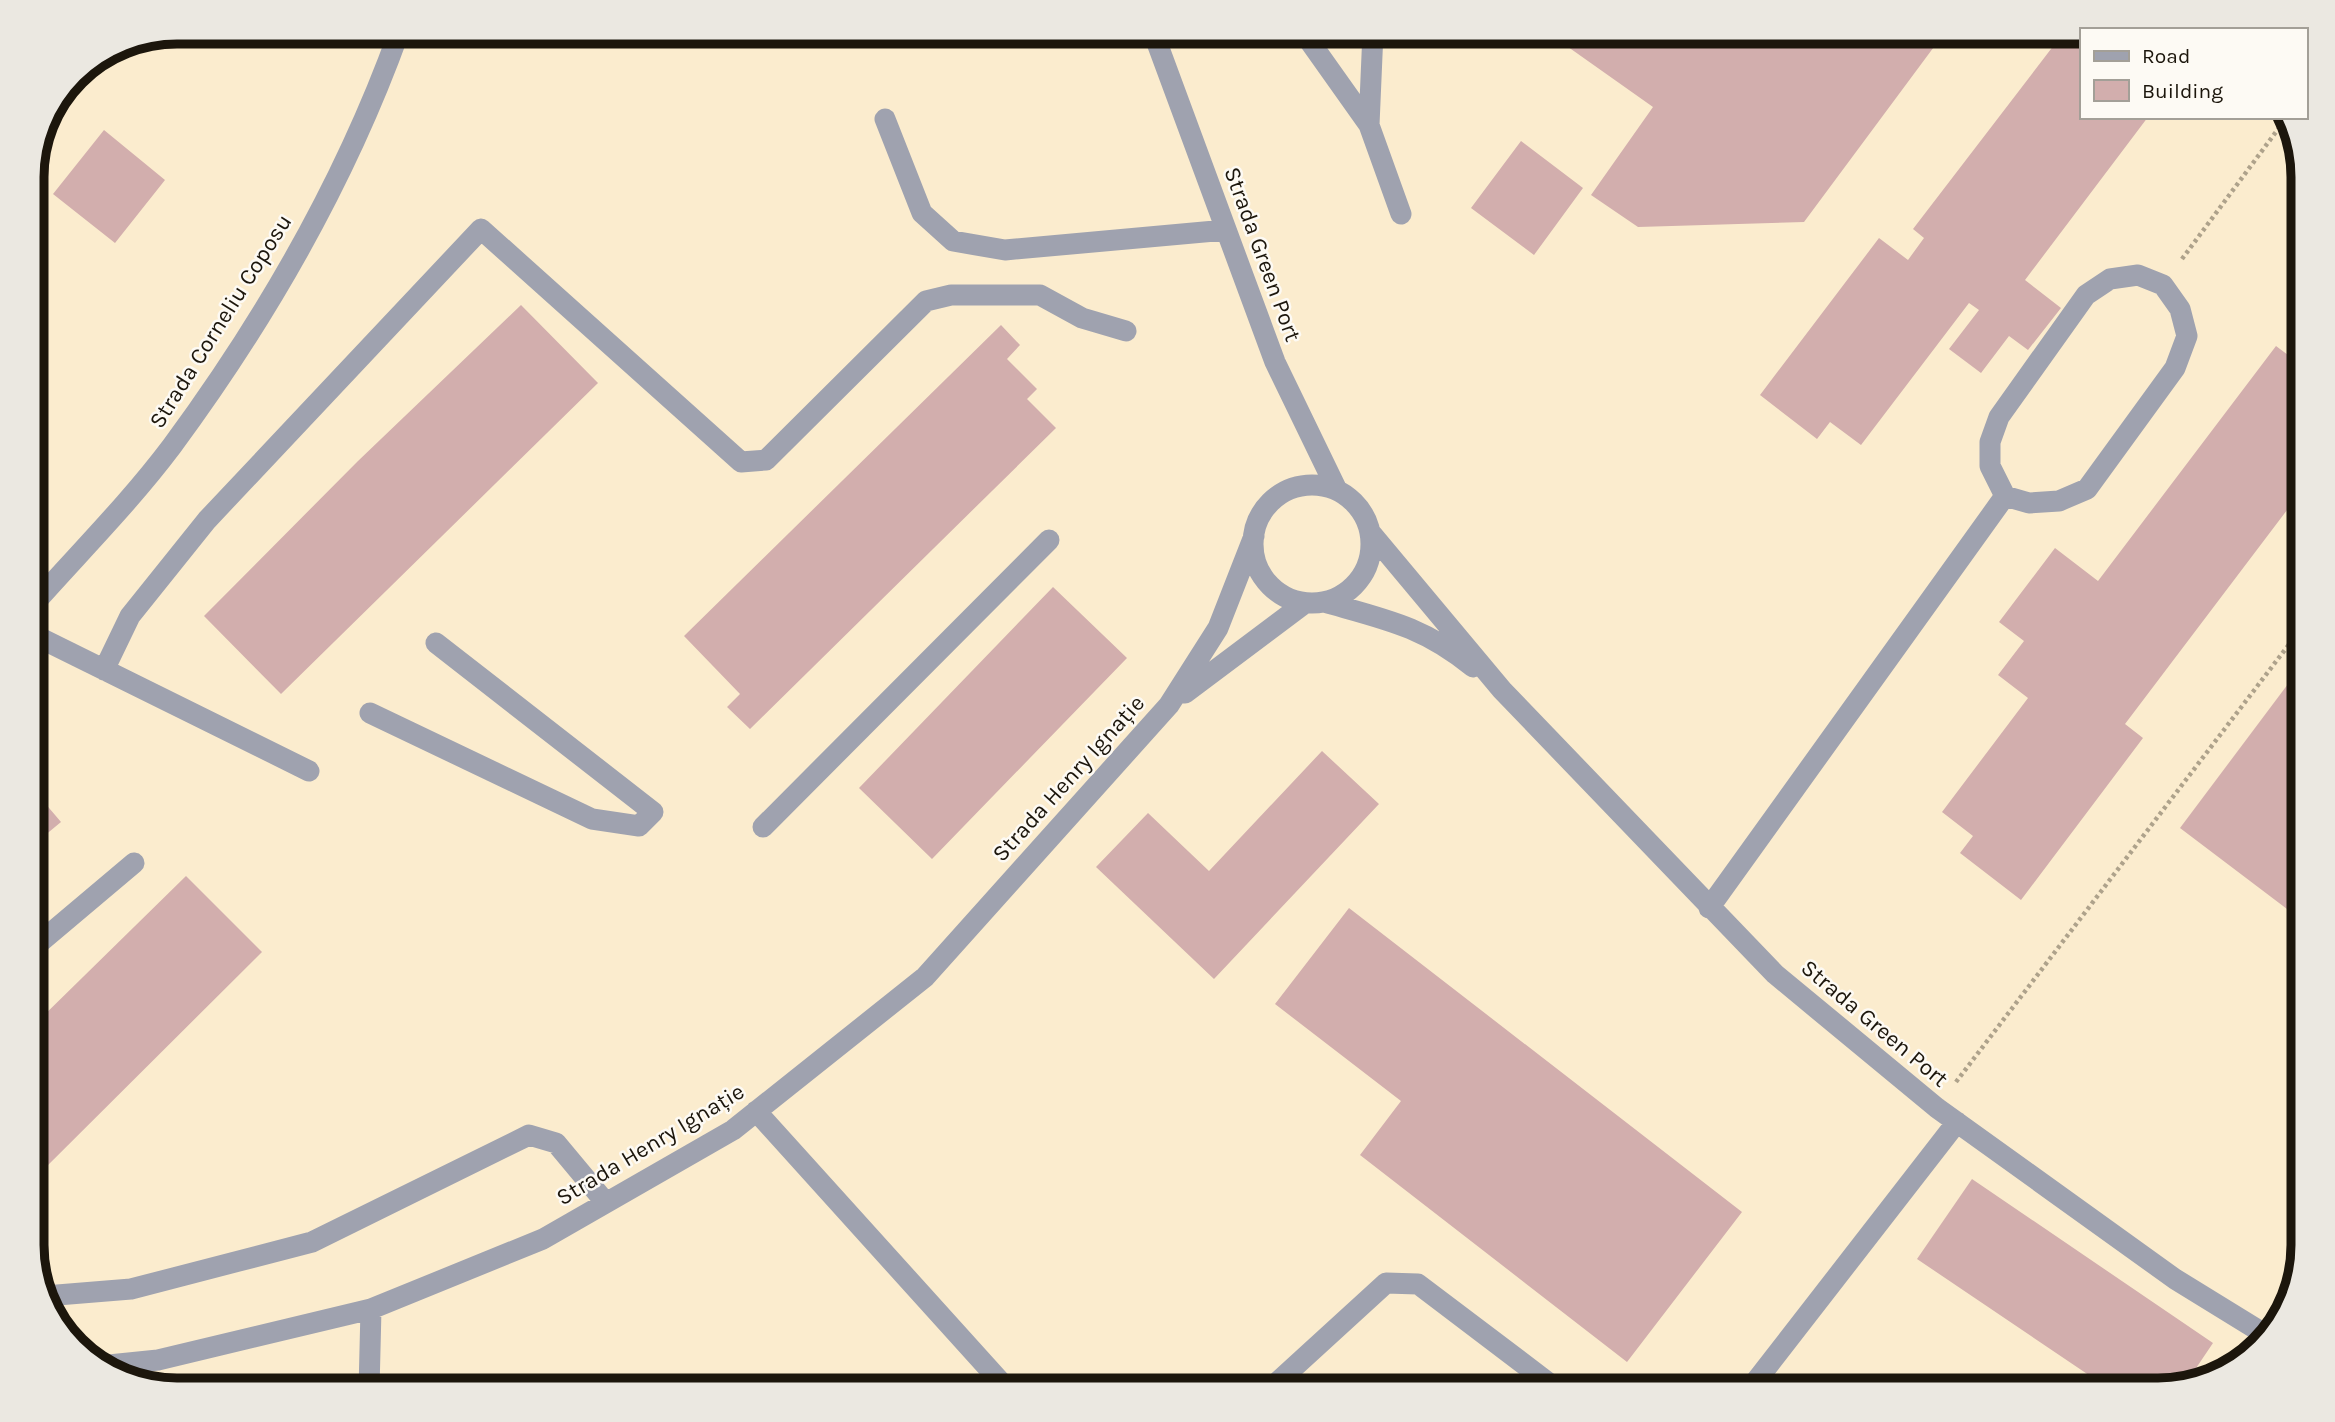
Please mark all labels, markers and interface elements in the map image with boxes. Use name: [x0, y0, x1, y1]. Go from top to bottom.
legend: [2080, 28, 2307, 119]
text: Road: [2142, 44, 2190, 68]
text: Building: [2142, 79, 2223, 103]
street label: Strada Green Port: [1218, 163, 1307, 345]
street label: Strada Corneliu Coposu: [143, 209, 297, 433]
street label: Strada Henry Ignație: [987, 690, 1150, 867]
street label: Strada Green Port: [1796, 954, 1954, 1093]
street label: Strada Henry Ignație: [552, 1078, 749, 1211]

